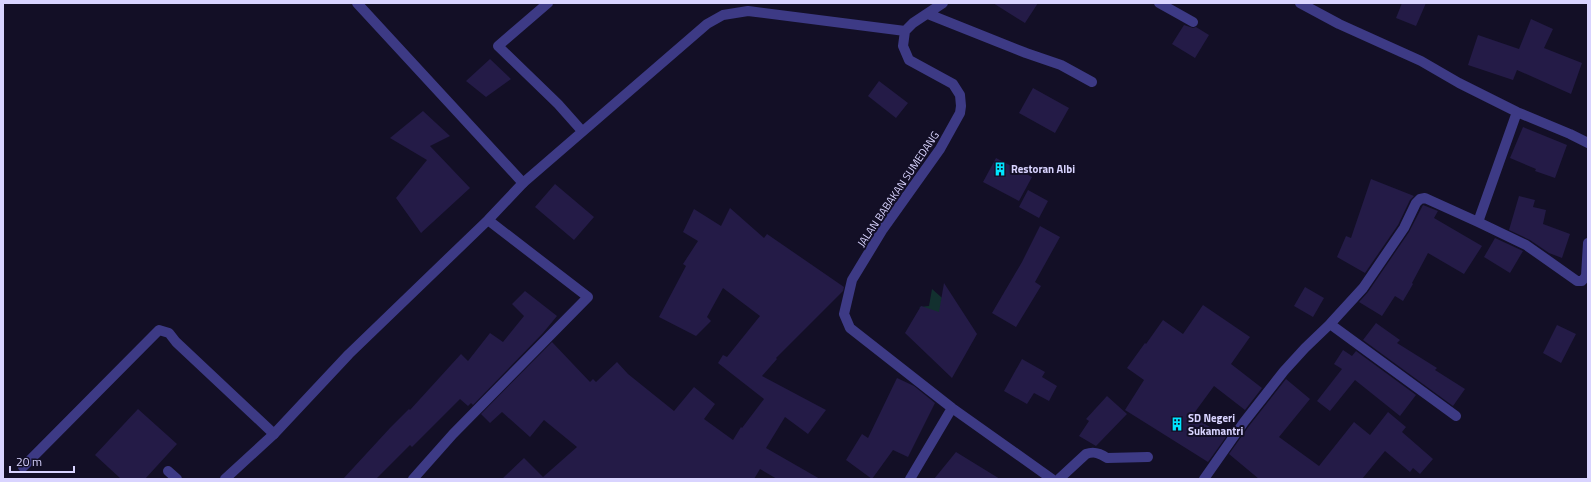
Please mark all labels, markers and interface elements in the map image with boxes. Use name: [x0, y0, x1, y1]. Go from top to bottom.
street label: JALAN BABAKAN SUMEDANG: [853, 128, 943, 250]
building icon: Restoran Albi: [992, 161, 1008, 177]
place label: Restoran Albi: [1011, 161, 1075, 177]
place label: SD Negeri Sukamantri: [1188, 410, 1243, 439]
building icon: SD Negeri Sukamantri: [1169, 416, 1185, 432]
scale bar: [10, 448, 74, 474]
text: 20 m: [16, 452, 42, 471]

